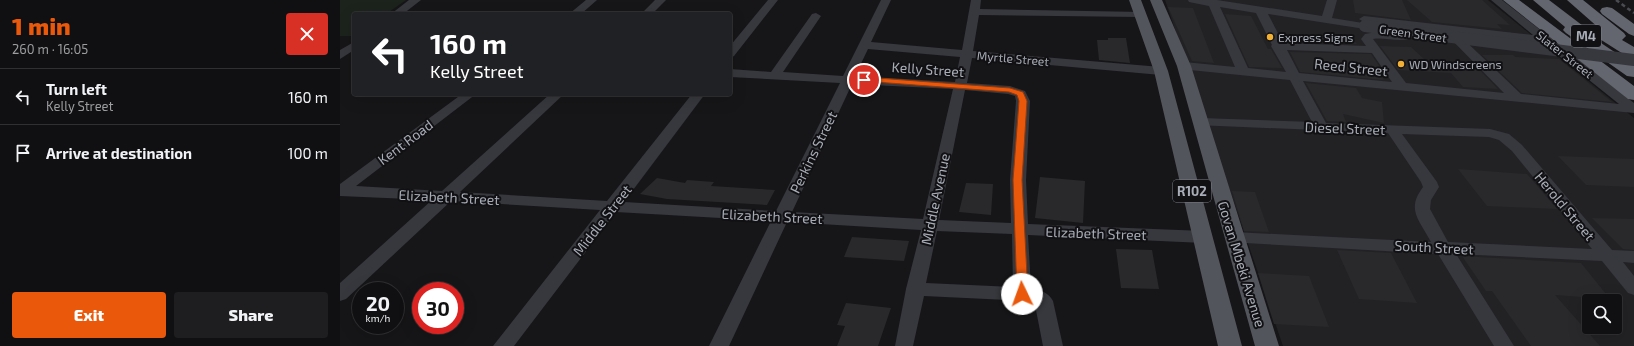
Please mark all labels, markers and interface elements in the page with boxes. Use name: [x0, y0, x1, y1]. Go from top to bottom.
text: 1 min: [12, 11, 71, 40]
button: close: [286, 13, 328, 55]
street label: Green Street: [1378, 21, 1448, 45]
road number: M4: [1571, 25, 1601, 47]
text: 160 m: [430, 26, 507, 60]
street label: Slater Street: [1534, 27, 1597, 81]
icon: left: [364, 28, 416, 80]
place label: Express Signs: [1278, 30, 1353, 44]
marker: Express Signs: [1265, 32, 1275, 42]
text: 260 m · 16:05: [12, 41, 88, 57]
street label: Myrtle Street: [976, 48, 1050, 68]
street label: Reed Street: [1313, 55, 1389, 79]
place label: WD Windscreens: [1409, 57, 1502, 71]
street label: Kelly Street: [891, 58, 965, 80]
marker: WD Windscreens: [1396, 59, 1406, 69]
text: Kelly Street: [430, 60, 524, 82]
pin: [847, 63, 881, 97]
icon: arrive: [853, 69, 875, 91]
text: Turn left: [46, 80, 107, 98]
icon: left: [12, 86, 34, 108]
text: 160 m: [288, 88, 328, 106]
text: Kelly Street: [46, 98, 114, 114]
street label: Perkins Street: [786, 108, 840, 196]
street label: Kent Road: [374, 116, 436, 168]
street label: Diesel Street: [1304, 118, 1386, 138]
icon: arrive: [12, 142, 34, 164]
text: Arrive at destination: [46, 144, 192, 162]
text: 100 m: [287, 144, 328, 162]
street label: Middle Avenue: [917, 152, 953, 246]
street label: Herold Street: [1531, 168, 1599, 244]
road number: R102: [1173, 180, 1211, 202]
street label: Middle Street: [569, 181, 635, 259]
street label: Elizabeth Street: [398, 186, 500, 208]
street label: Govan Mbeki Avenue: [1215, 199, 1269, 329]
street label: Elizabeth Street: [721, 205, 823, 227]
street label: Elizabeth Street: [1045, 223, 1147, 243]
street label: South Street: [1394, 236, 1474, 258]
position arrow: [1001, 273, 1043, 315]
speed limit sign: 30: [412, 282, 464, 334]
text: 20: [366, 291, 390, 315]
button: Exit: [12, 292, 166, 338]
button: Share: [174, 292, 328, 338]
map controls: [1582, 294, 1622, 334]
button: search: [1582, 294, 1622, 334]
text: km/h: [366, 312, 390, 324]

